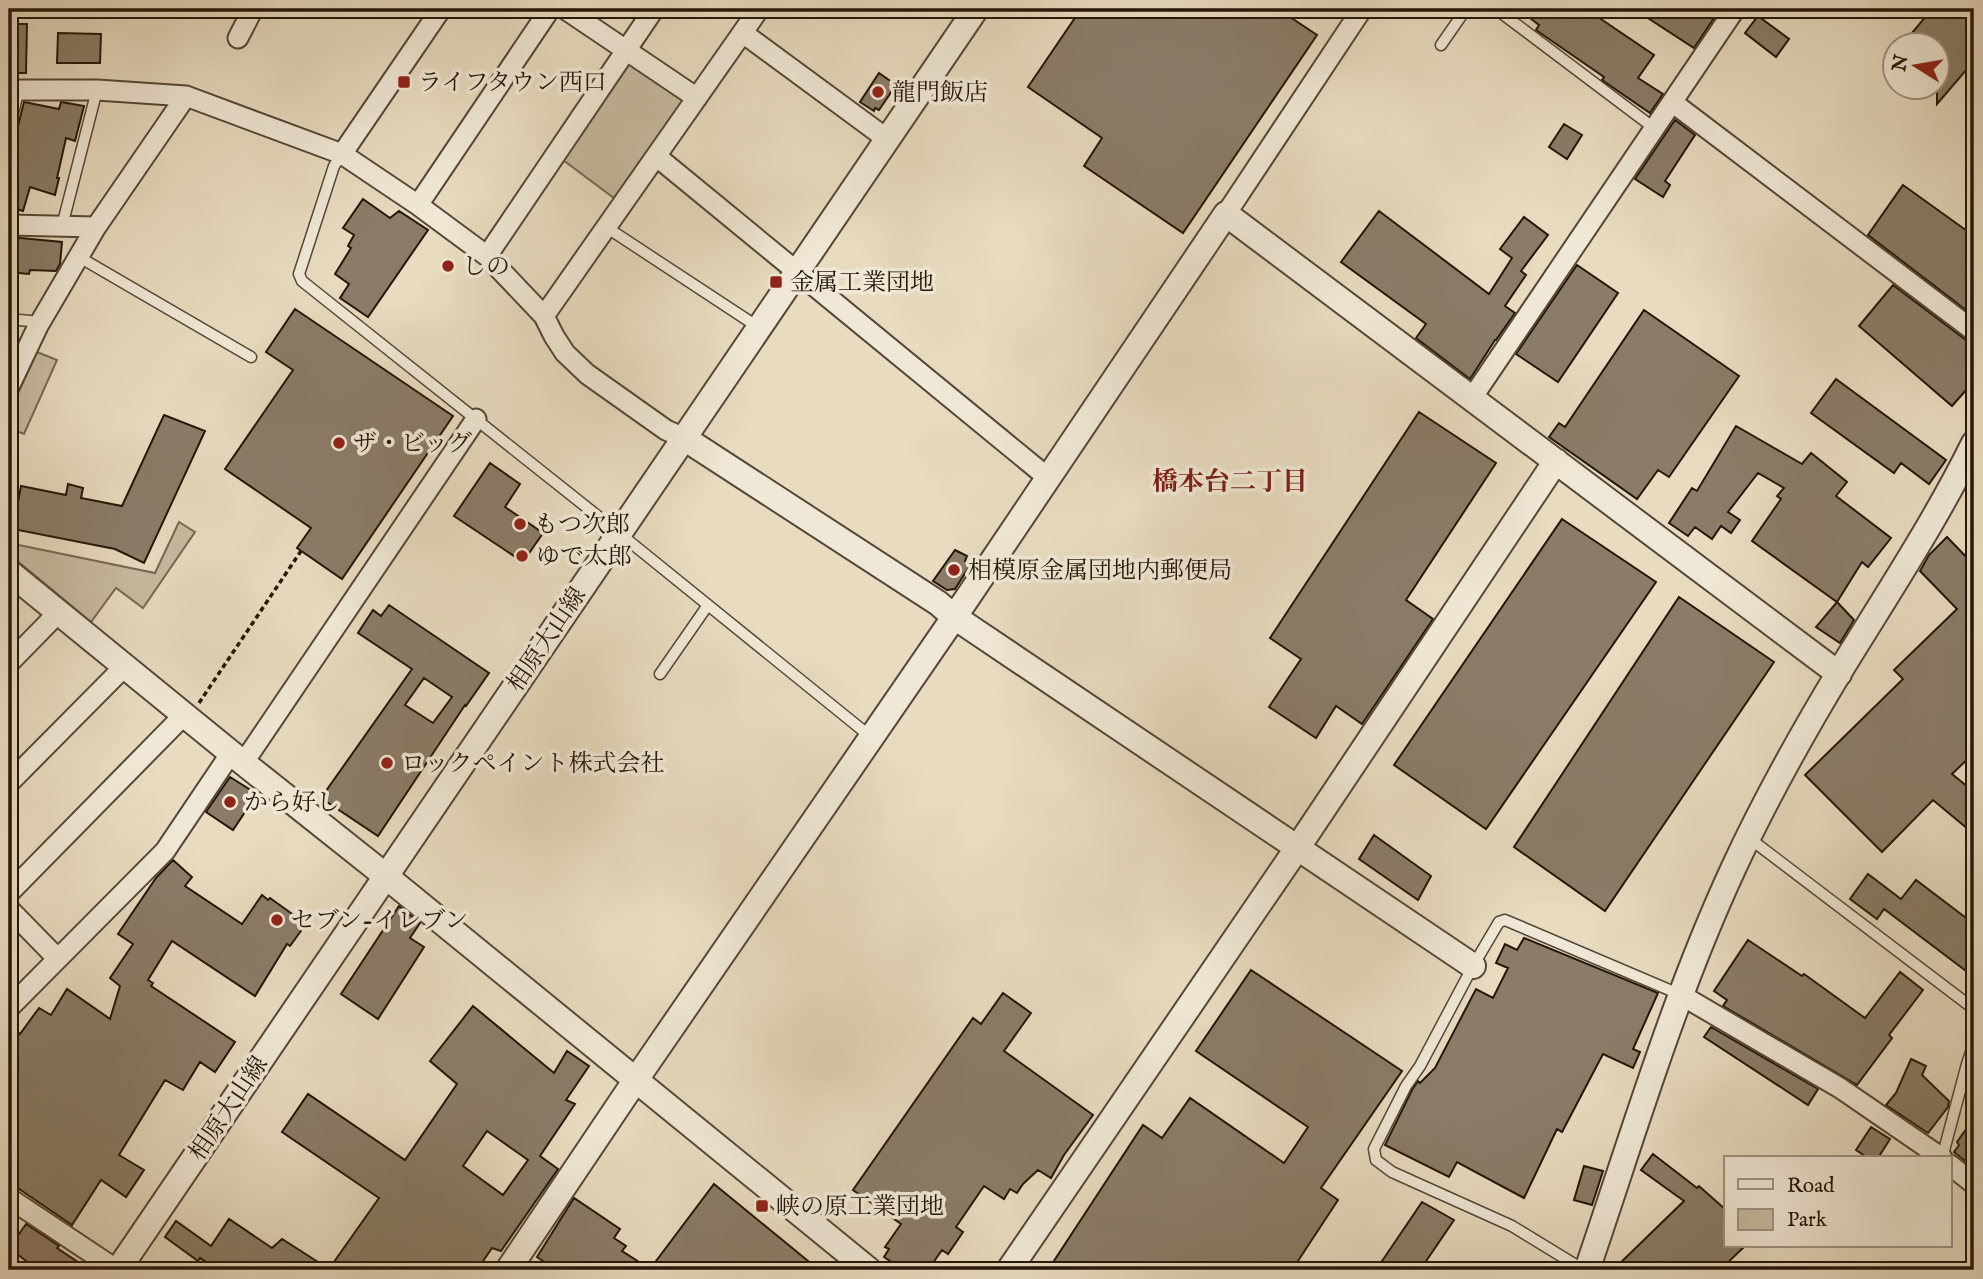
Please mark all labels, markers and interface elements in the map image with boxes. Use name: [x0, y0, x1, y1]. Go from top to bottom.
north arrow: [1882, 32, 1952, 102]
text: N: [1888, 52, 1915, 74]
place label: ライフタウン西口: [418, 68, 607, 99]
marker: ライフタウン西口: [396, 74, 412, 90]
place label: 龍門飯店: [892, 78, 988, 109]
marker: 龍門飯店: [870, 84, 886, 100]
place label: しの: [462, 252, 510, 283]
marker: しの: [440, 258, 456, 274]
place label: 金属工業団地: [790, 268, 934, 299]
marker: 金属工業団地: [768, 274, 784, 290]
place label: ザ・ビッグ: [353, 429, 472, 460]
marker: ザ・ビッグ: [331, 435, 347, 451]
district label: 橋本台二丁目: [1152, 466, 1308, 499]
place label: もつ次郎: [534, 510, 630, 541]
marker: もつ次郎: [512, 516, 528, 532]
place label: ゆで太郎: [536, 542, 632, 573]
marker: ゆで太郎: [514, 548, 530, 564]
place label: 相模原金属団地内郵便局: [968, 556, 1232, 587]
marker: 相模原金属団地内郵便局: [946, 562, 962, 578]
street label: 相原大山線: [501, 581, 594, 698]
place label: ロックペイント株式会社: [401, 749, 665, 780]
marker: ロックペイント株式会社: [379, 755, 395, 771]
place label: から好し: [244, 788, 340, 819]
marker: から好し: [222, 794, 238, 810]
place label: セブン-イレブン: [291, 906, 468, 937]
marker: セブン-イレブン: [269, 912, 285, 928]
street label: 相原大山線: [183, 1050, 276, 1167]
legend: [1724, 1156, 1952, 1248]
text: Road: [1787, 1173, 1835, 1200]
place label: 峡の原工業団地: [776, 1192, 944, 1223]
marker: 峡の原工業団地: [754, 1198, 770, 1214]
text: Park: [1787, 1207, 1828, 1234]

